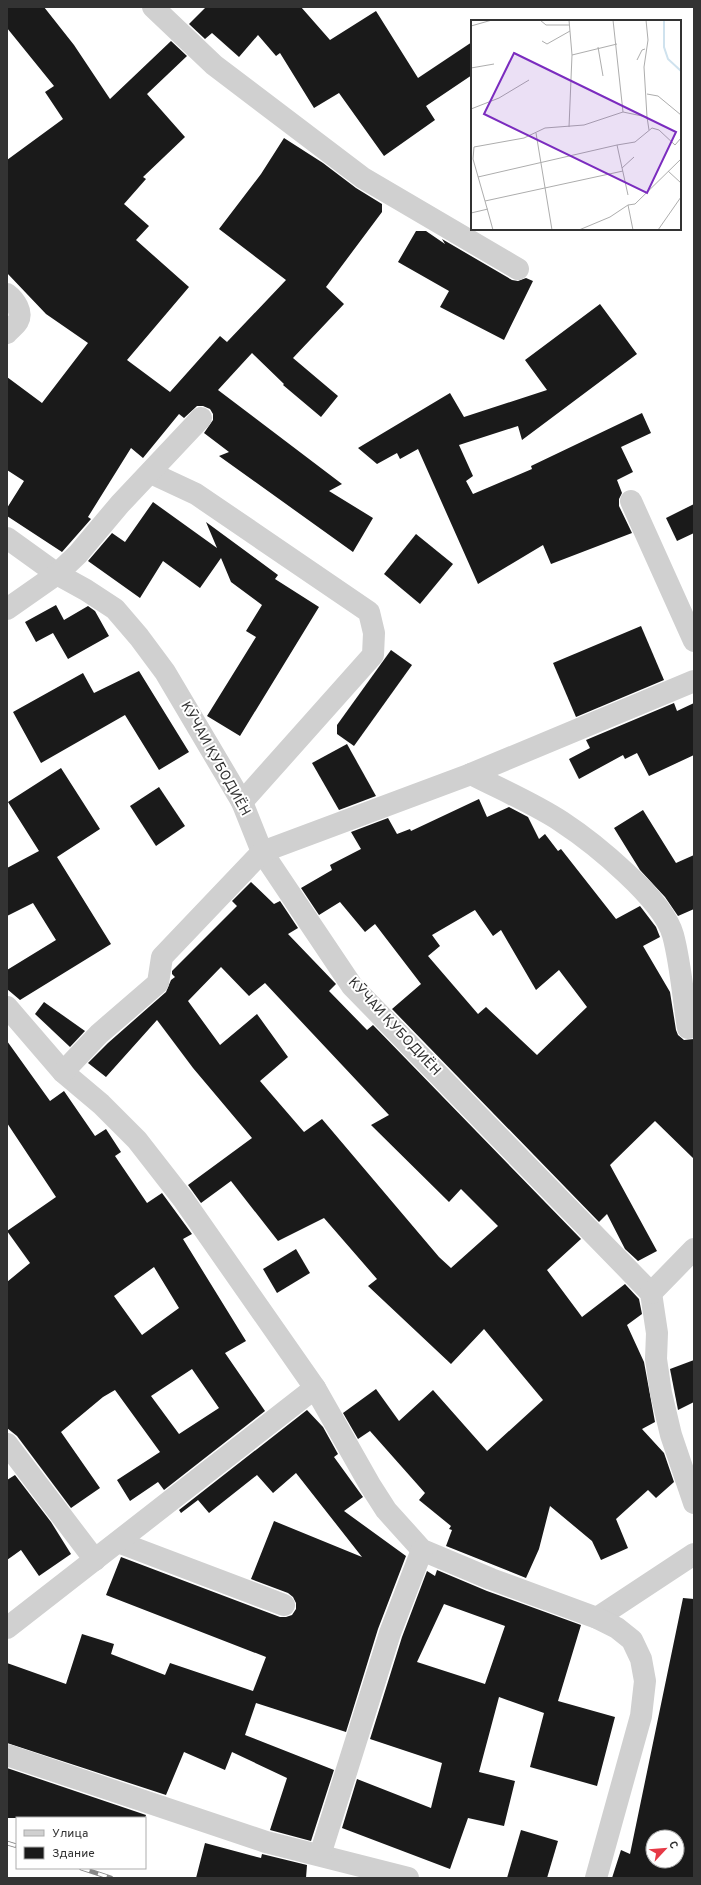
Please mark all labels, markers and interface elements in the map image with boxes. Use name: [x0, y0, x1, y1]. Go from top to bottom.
inset map: [471, 20, 681, 230]
street label: КӮЧАИ ҚУБОДИЁН: [176, 698, 254, 819]
street label: КӮЧАИ ҚУБОДИЁН: [344, 974, 445, 1080]
legend: [16, 1817, 146, 1869]
text: Улица: [52, 1826, 88, 1842]
north arrow: [645, 1829, 685, 1869]
text: С: [665, 1839, 681, 1851]
text: Здание: [52, 1846, 95, 1862]

